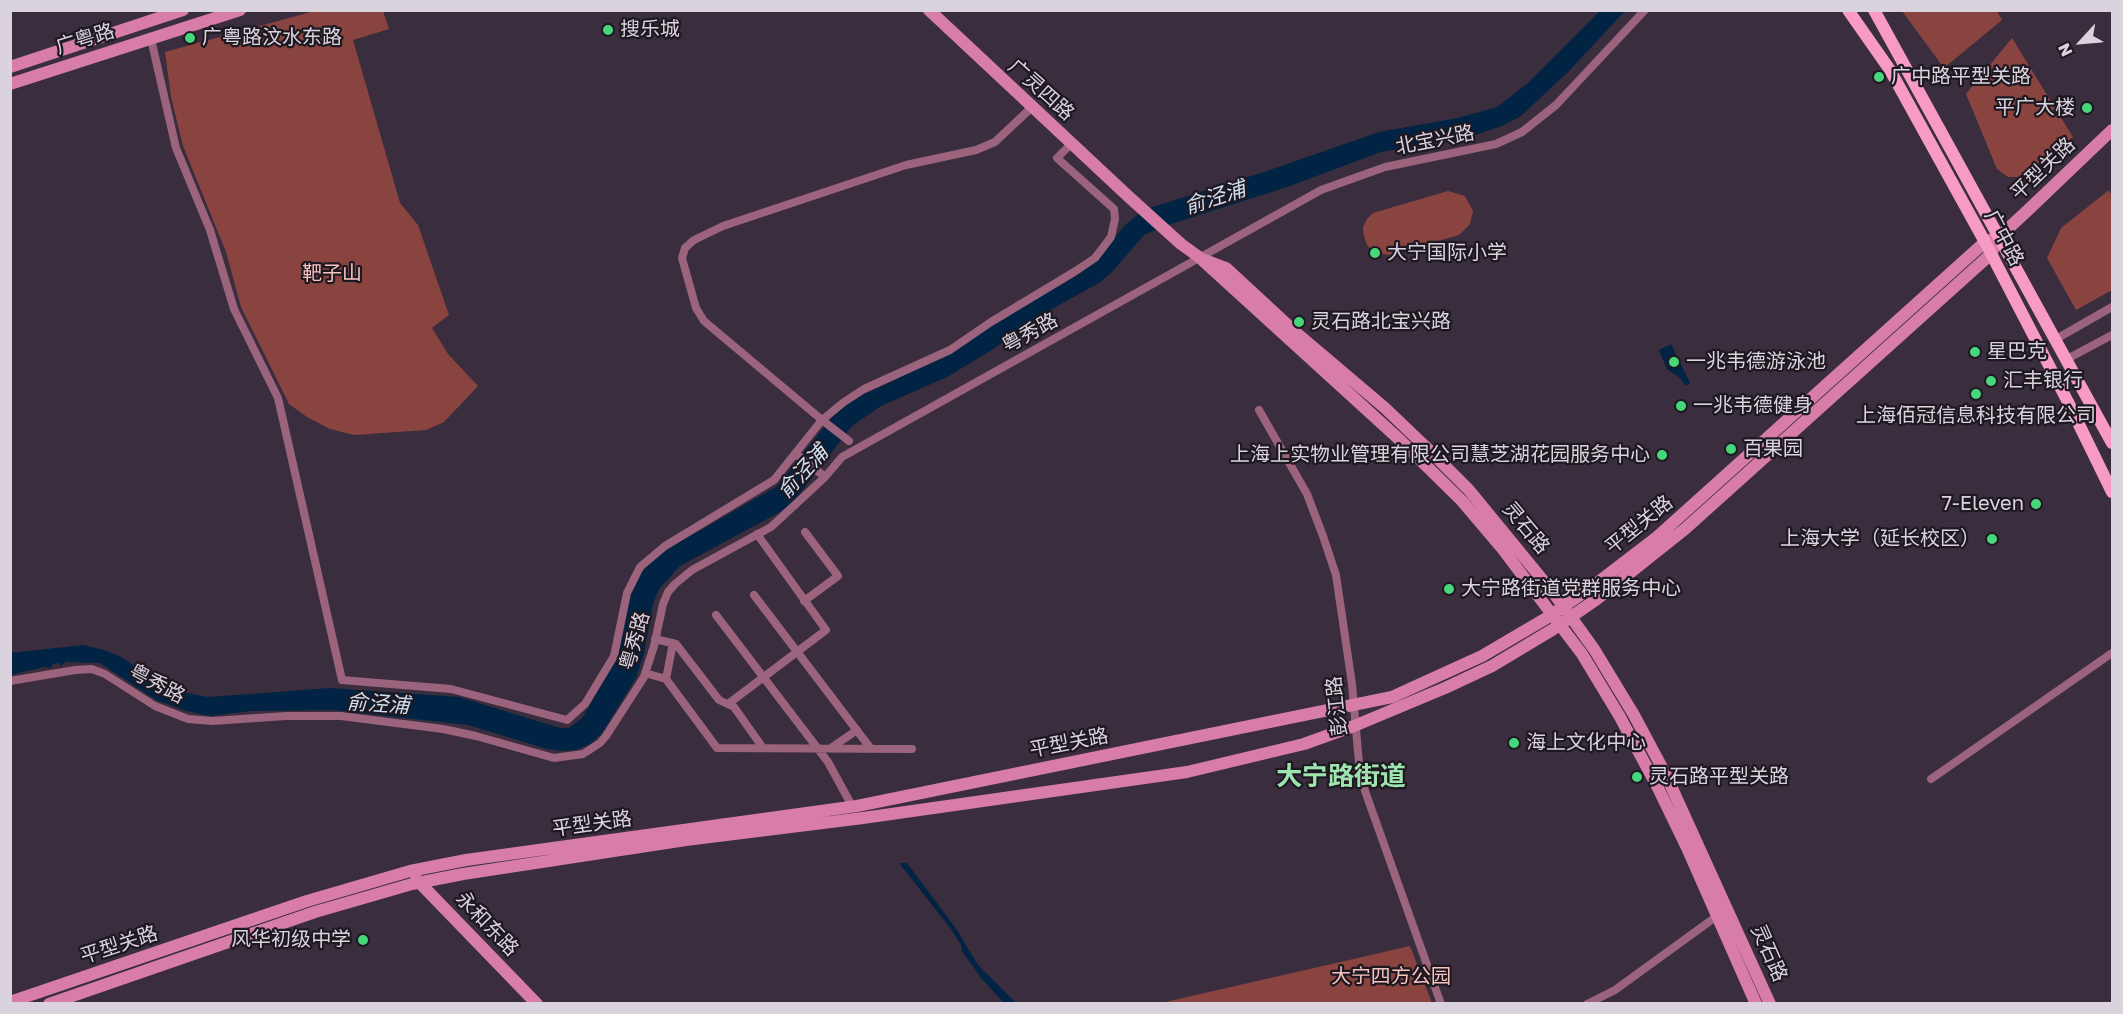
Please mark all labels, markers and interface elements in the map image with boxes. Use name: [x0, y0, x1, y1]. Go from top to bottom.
north arrow: [2051, 12, 2111, 72]
place label: 搜乐城: [620, 18, 680, 42]
street label: 广粤路: [53, 19, 117, 59]
marker: 搜乐城: [601, 23, 615, 37]
place label: 广粤路汶水东路: [202, 26, 342, 50]
marker: 广粤路汶水东路: [183, 31, 197, 45]
text: N: [2053, 40, 2076, 60]
street label: 广灵四路: [1003, 54, 1079, 126]
place label: 广中路平型关路: [1891, 65, 2031, 89]
marker: 广中路平型关路: [1872, 70, 1886, 84]
place label: 平广大楼: [1995, 96, 2075, 120]
marker: 平广大楼: [2080, 101, 2094, 115]
street label: 北宝兴路: [1393, 121, 1477, 159]
street label: 平型关路: [2006, 133, 2080, 205]
water label: 俞泾浦: [1181, 176, 1249, 220]
street label: 广中路: [1979, 206, 2029, 270]
place label: 大宁国际小学: [1387, 241, 1507, 265]
marker: 大宁国际小学: [1368, 246, 1382, 260]
park label: 靶子山: [302, 262, 362, 286]
street label: 粤秀路: [998, 308, 1062, 358]
place label: 灵石路北宝兴路: [1311, 310, 1451, 334]
marker: 灵石路北宝兴路: [1292, 315, 1306, 329]
place label: 星巴克: [1987, 340, 2047, 364]
marker: 星巴克: [1968, 345, 1982, 359]
place label: 一兆韦德游泳池: [1686, 350, 1826, 374]
marker: 一兆韦德游泳池: [1667, 355, 1681, 369]
place label: 汇丰银行: [2003, 369, 2083, 393]
marker: 汇丰银行: [1984, 374, 1998, 388]
marker: 上海佰冠信息科技有限公司: [1969, 387, 1983, 401]
place label: 一兆韦德健身: [1693, 394, 1813, 418]
marker: 一兆韦德健身: [1674, 399, 1688, 413]
place label: 上海佰冠信息科技有限公司: [1856, 404, 2096, 428]
place label: 百果园: [1743, 437, 1803, 461]
water label: 俞泾浦: [773, 440, 833, 504]
marker: 百果园: [1724, 442, 1738, 456]
place label: 上海上实物业管理有限公司慧芝湖花园服务中心: [1230, 443, 1650, 467]
marker: 上海上实物业管理有限公司慧芝湖花园服务中心: [1655, 448, 1669, 462]
street label: 平型关路: [1600, 491, 1678, 559]
place label: 7-Eleven: [1942, 492, 2024, 516]
street label: 灵石路: [1498, 497, 1554, 559]
marker: 7-Eleven: [2029, 497, 2043, 511]
place label: 上海大学（延长校区）: [1780, 527, 1980, 551]
marker: 上海大学（延长校区）: [1985, 532, 1999, 546]
place label: 大宁路街道党群服务中心: [1461, 577, 1681, 601]
marker: 大宁路街道党群服务中心: [1442, 582, 1456, 596]
street label: 粤秀路: [615, 609, 655, 673]
street label: 粤秀路: [125, 659, 189, 709]
street label: 彭江路: [1322, 675, 1352, 737]
water label: 俞泾浦: [346, 689, 410, 719]
street label: 平型关路: [1027, 724, 1111, 762]
place label: 海上文化中心: [1526, 731, 1646, 755]
marker: 海上文化中心: [1507, 736, 1521, 750]
district label: 大宁路街道: [1276, 761, 1406, 793]
place label: 灵石路平型关路: [1649, 765, 1789, 789]
marker: 灵石路平型关路: [1630, 770, 1644, 784]
street label: 平型关路: [551, 807, 633, 841]
street label: 永和东路: [451, 887, 523, 961]
street label: 平型关路: [77, 921, 161, 969]
street label: 灵石路: [1746, 921, 1792, 985]
place label: 风华初级中学: [231, 928, 351, 952]
marker: 风华初级中学: [356, 933, 370, 947]
park label: 大宁四方公园: [1331, 965, 1451, 989]

